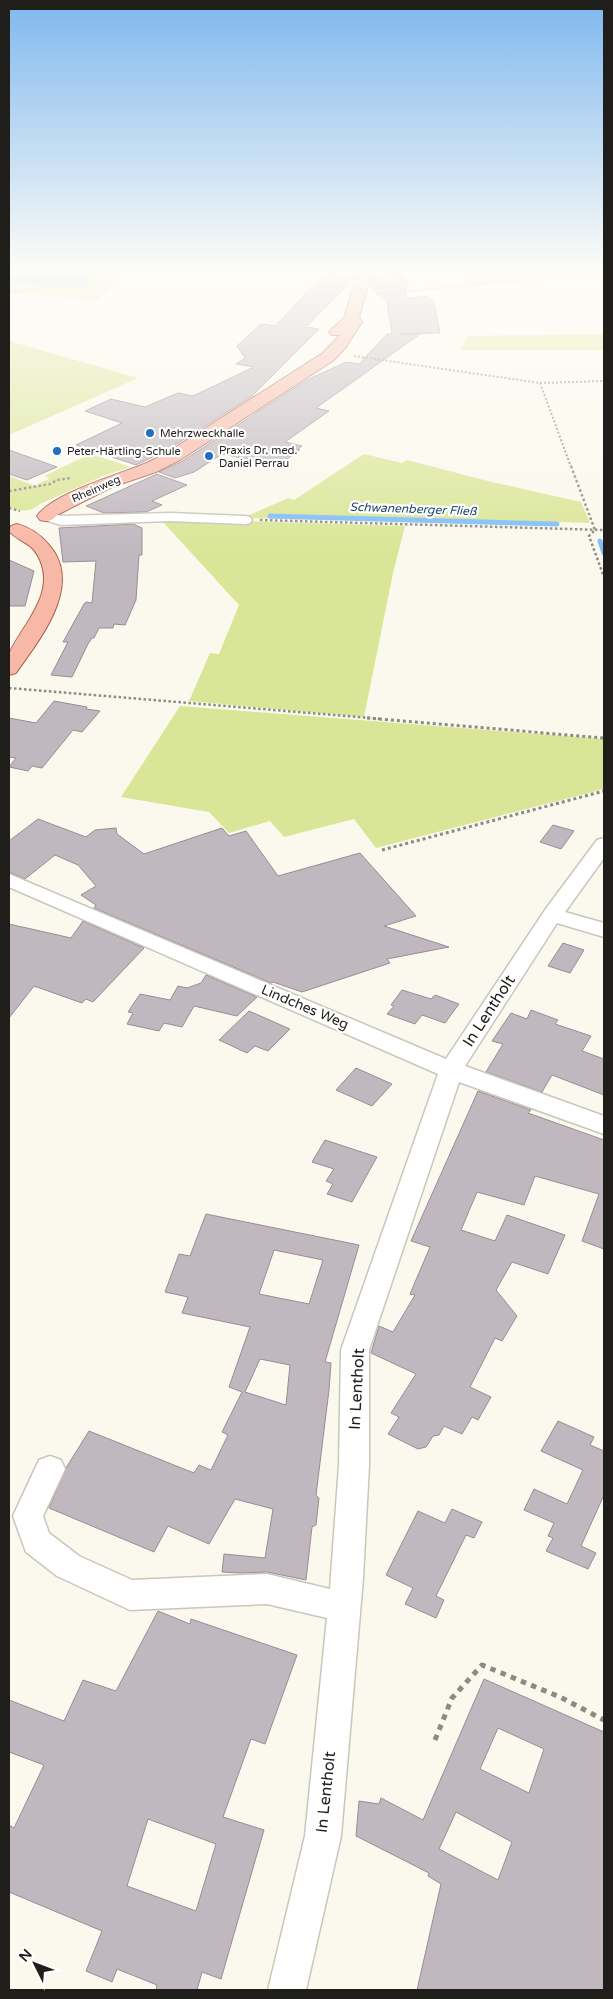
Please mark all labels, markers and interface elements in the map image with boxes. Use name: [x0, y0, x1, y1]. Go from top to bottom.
marker: Mehrzweckhalle: [144, 427, 156, 439]
place label: Mehrzweckhalle: [160, 427, 244, 440]
place label: Praxis Dr. med. Daniel Perrau: [219, 444, 298, 470]
marker: Peter-Härtling-Schule: [51, 445, 63, 457]
place label: Peter-Härtling-Schule: [67, 445, 181, 458]
marker: Praxis Dr. med. Daniel Perrau: [203, 450, 215, 462]
street label: Rheinweg: [70, 472, 122, 505]
water label: Schwanenberger Fließ: [349, 500, 477, 518]
street label: In Lentholt: [458, 971, 520, 1051]
street label: Lindches Weg: [259, 981, 351, 1033]
street label: In Lentholt: [345, 1348, 369, 1430]
street label: In Lentholt: [312, 1750, 340, 1834]
north arrow: [10, 1939, 60, 1989]
text: N: [16, 1946, 36, 1966]

